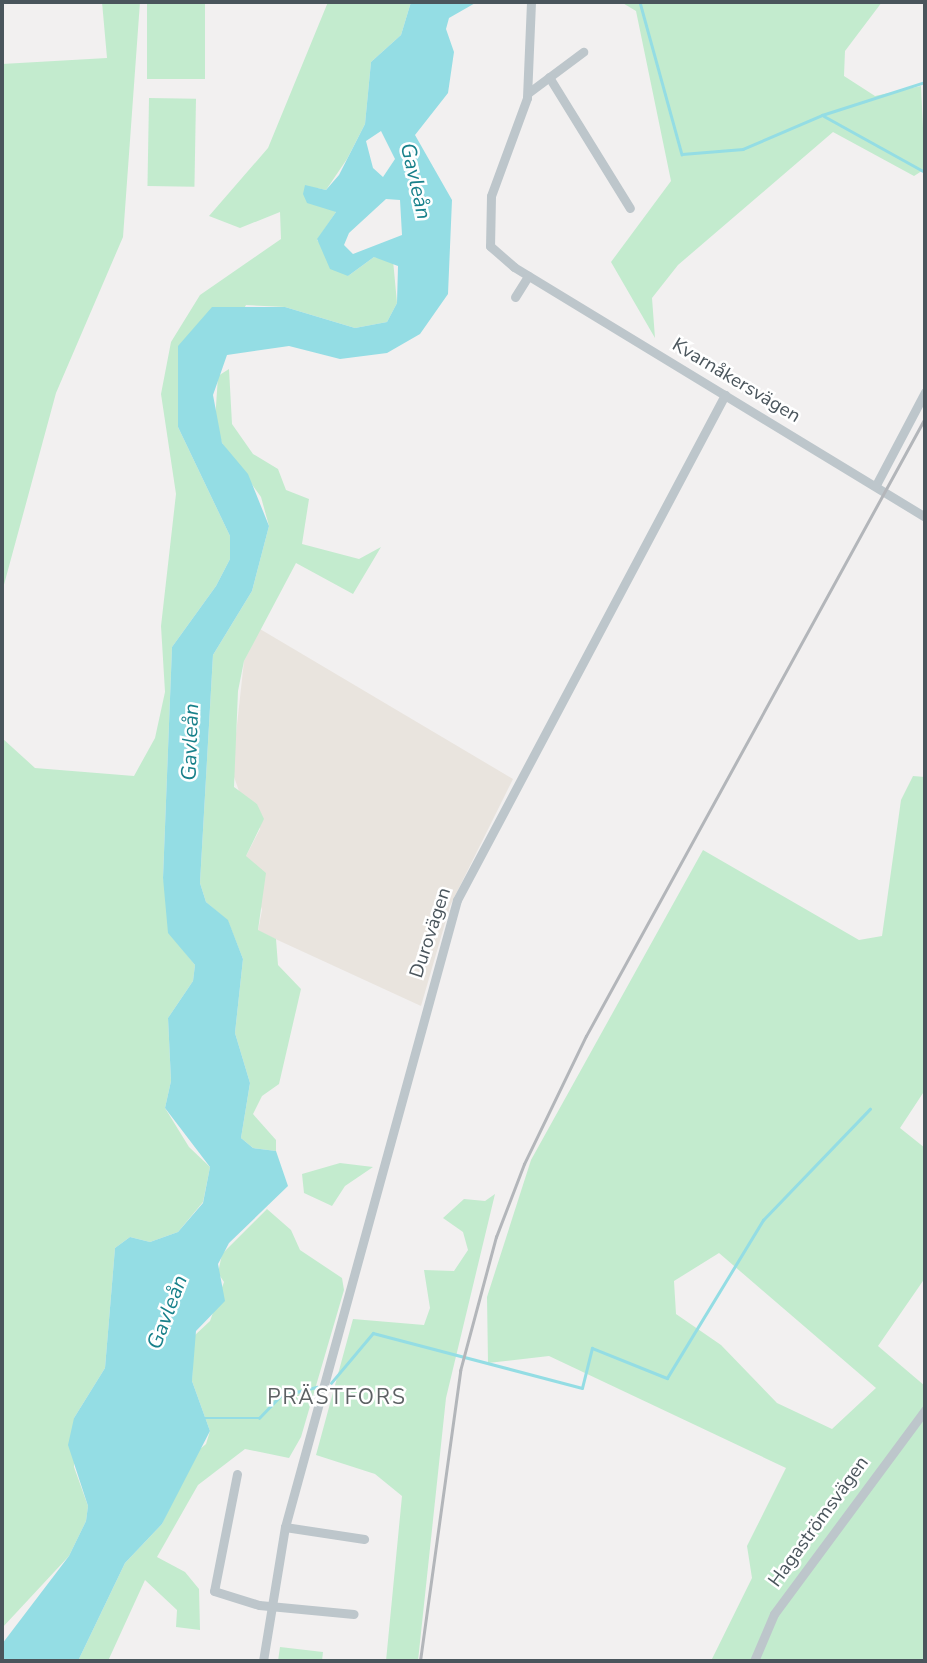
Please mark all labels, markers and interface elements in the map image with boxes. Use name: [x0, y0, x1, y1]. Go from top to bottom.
water label: Gavleån: [395, 140, 437, 222]
street label: Kvarnåkersvägen: [668, 334, 804, 428]
water label: Gavleån: [176, 703, 204, 781]
street label: Durovägen: [406, 885, 456, 981]
water label: Gavleån: [141, 1271, 193, 1353]
district label: PRÄSTFORS: [268, 1384, 406, 1410]
street label: Hagaströmsvägen: [764, 1452, 874, 1592]

